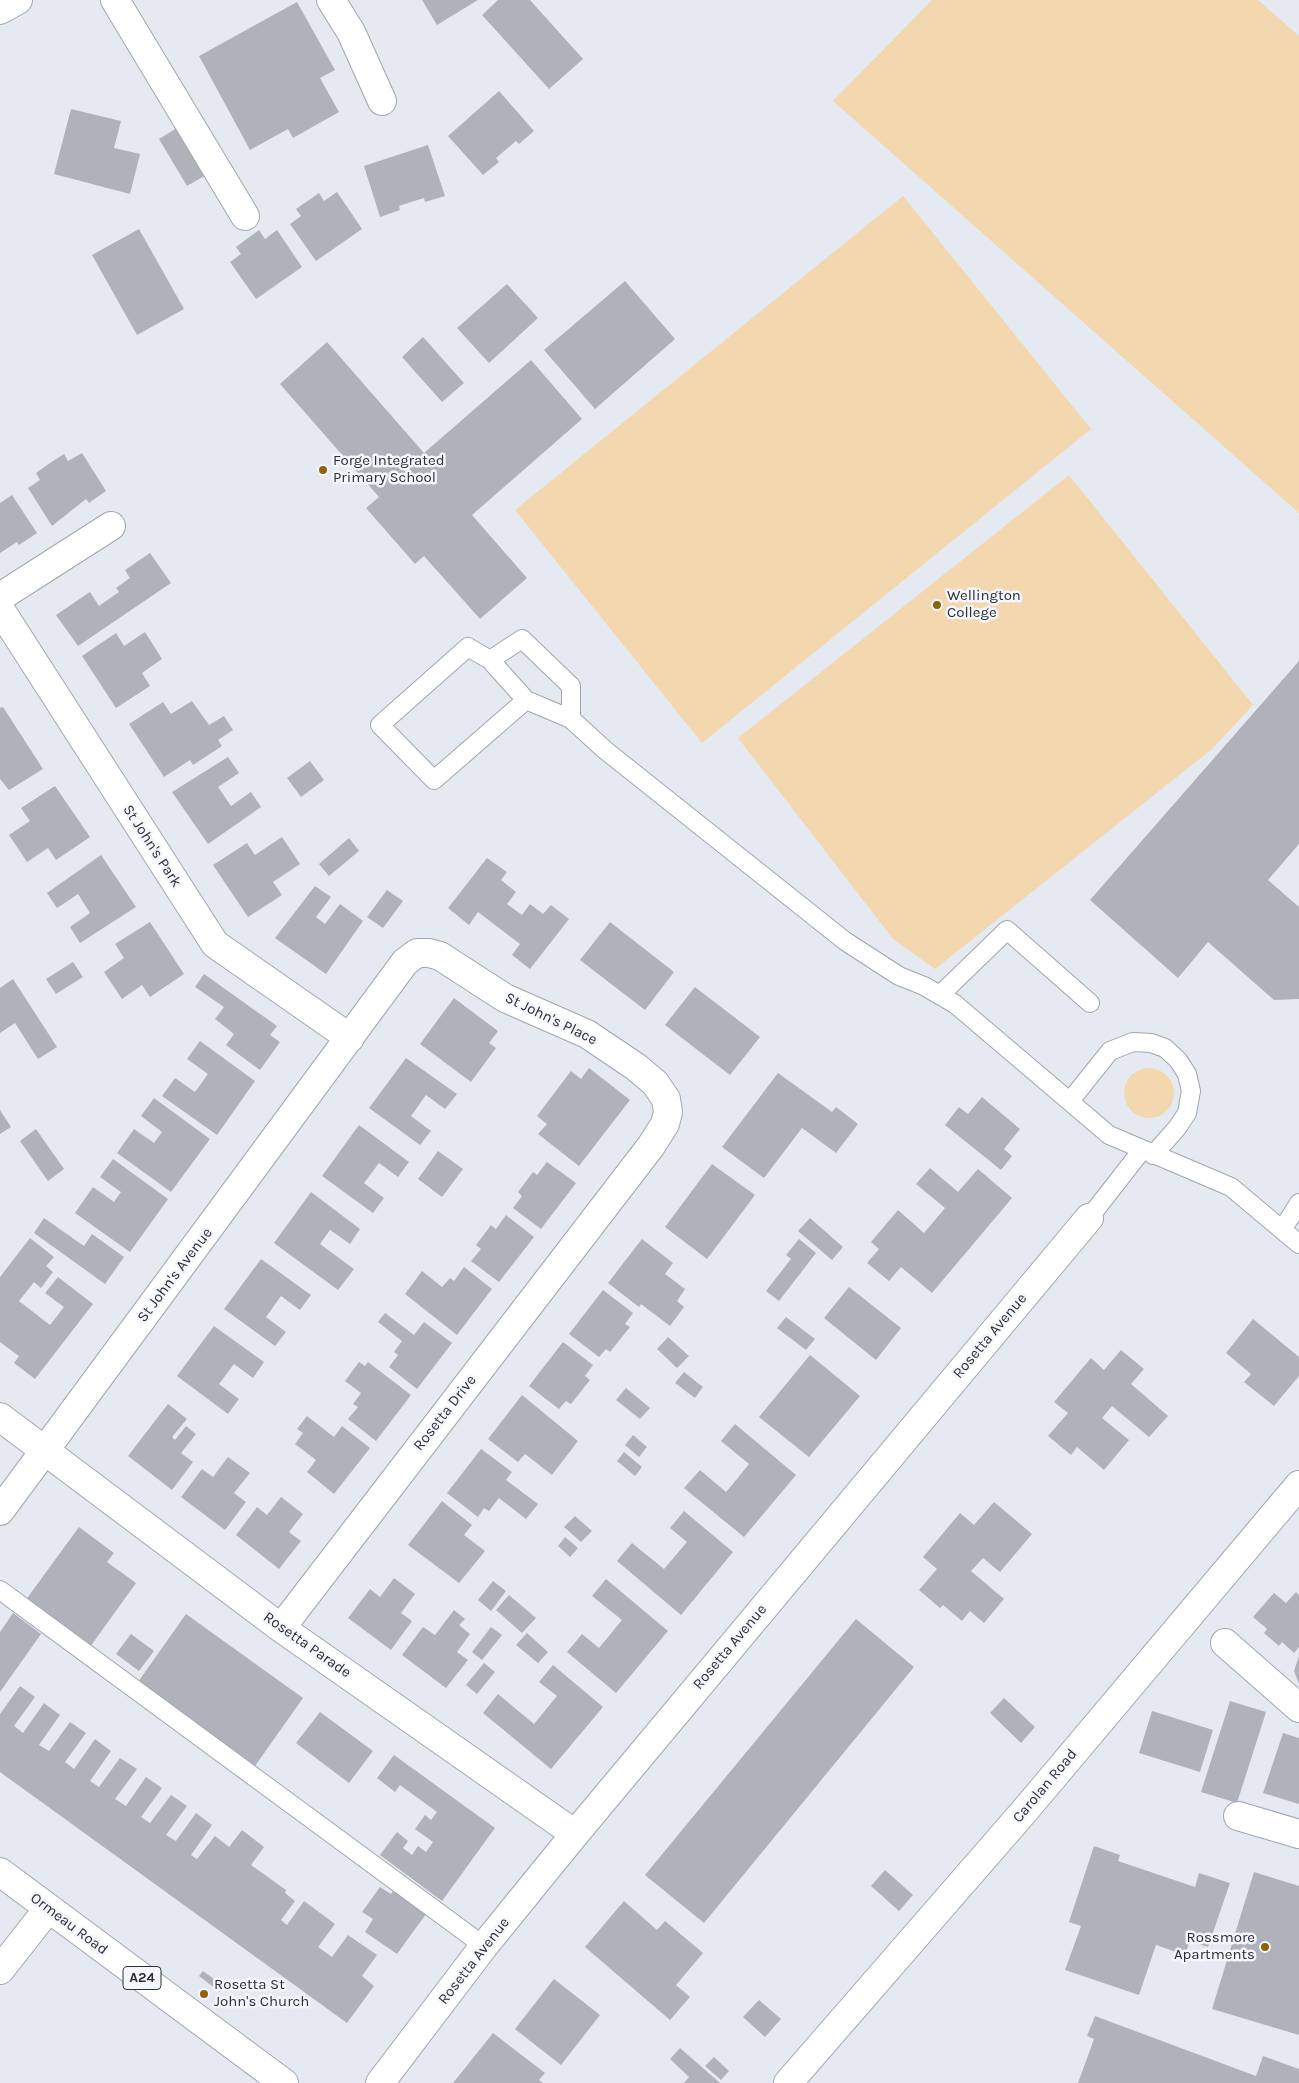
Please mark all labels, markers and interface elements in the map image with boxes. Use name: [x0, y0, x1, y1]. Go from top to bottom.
place label: Forge Integrated Primary School: [333, 452, 445, 487]
marker: Forge Integrated Primary School: [317, 464, 329, 476]
place label: Wellington College: [947, 587, 1021, 622]
marker: Wellington College: [931, 599, 943, 611]
street label: St John's Park: [119, 801, 185, 891]
street label: St John's Place: [502, 989, 600, 1049]
street label: St John's Avenue: [134, 1224, 216, 1326]
street label: Rosetta Avenue: [949, 1290, 1031, 1382]
street label: Rosetta Drive: [410, 1372, 480, 1454]
street label: Rosetta Avenue: [689, 1601, 771, 1693]
street label: Rosetta Parade: [260, 1608, 354, 1682]
street label: Carolan Road: [1009, 1745, 1081, 1827]
street label: Ormeau Road: [27, 1889, 111, 1959]
street label: Rosetta Avenue: [434, 1914, 514, 2008]
place label: Rossmore Apartments: [1174, 1929, 1255, 1964]
marker: Rossmore Apartments: [1259, 1941, 1271, 1953]
road number: A24: [123, 1966, 161, 1990]
place label: Rosetta St John's Church: [214, 1976, 309, 2011]
marker: Rosetta St John's Church: [198, 1988, 210, 2000]

